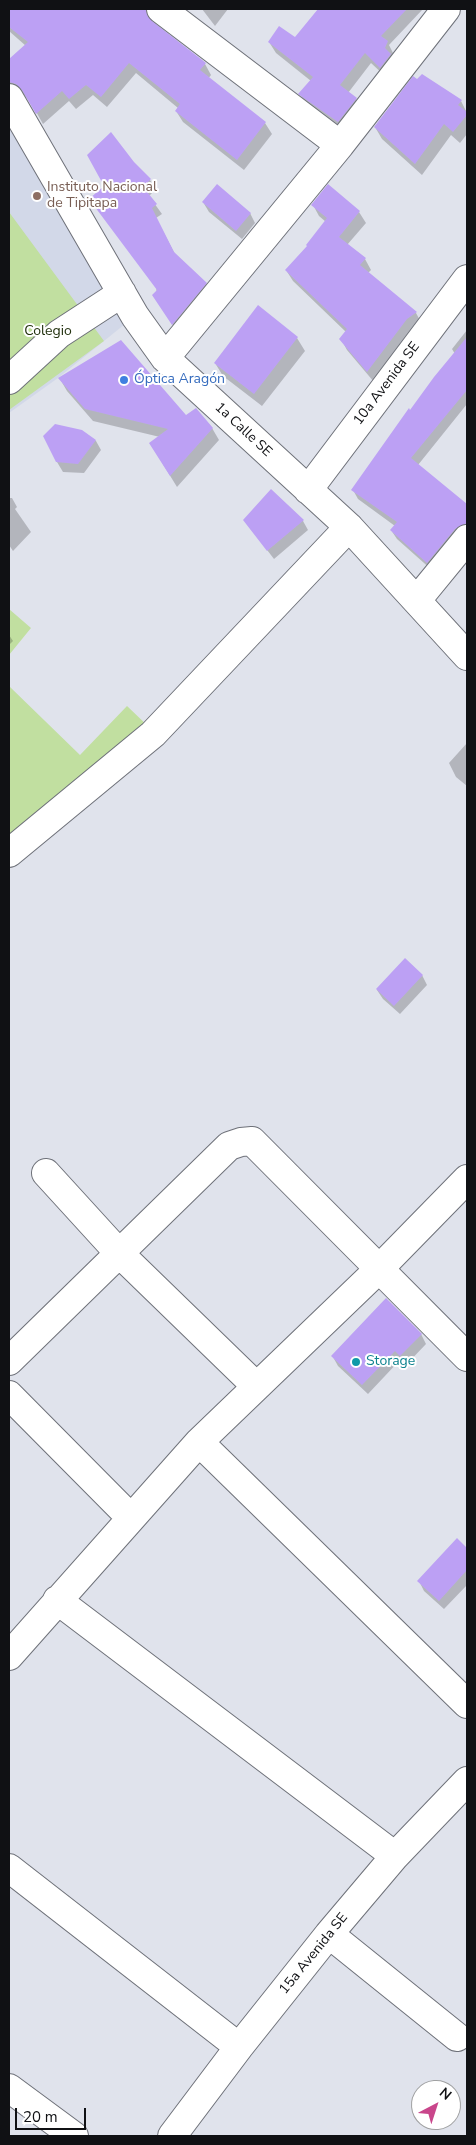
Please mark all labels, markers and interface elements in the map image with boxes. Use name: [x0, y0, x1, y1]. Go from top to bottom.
place label: Instituto Nacional de Tipitapa: [47, 180, 157, 212]
marker: Instituto Nacional de Tipitapa: [31, 190, 43, 202]
park label: Colegio: [24, 324, 72, 340]
street label: 10a Avenida SE: [350, 339, 424, 429]
place label: Óptica Aragón: [134, 372, 225, 388]
marker: Óptica Aragón: [118, 374, 130, 386]
street label: 1a Calle SE: [211, 399, 275, 461]
place label: Storage: [366, 1354, 415, 1370]
marker: Storage: [350, 1356, 362, 1368]
street label: 15a Avenida SE: [276, 1910, 352, 1998]
north arrow: [411, 2080, 461, 2130]
text: N: [435, 2083, 455, 2105]
scale bar: [18, 2098, 89, 2130]
text: 20 m: [23, 2107, 58, 2127]

